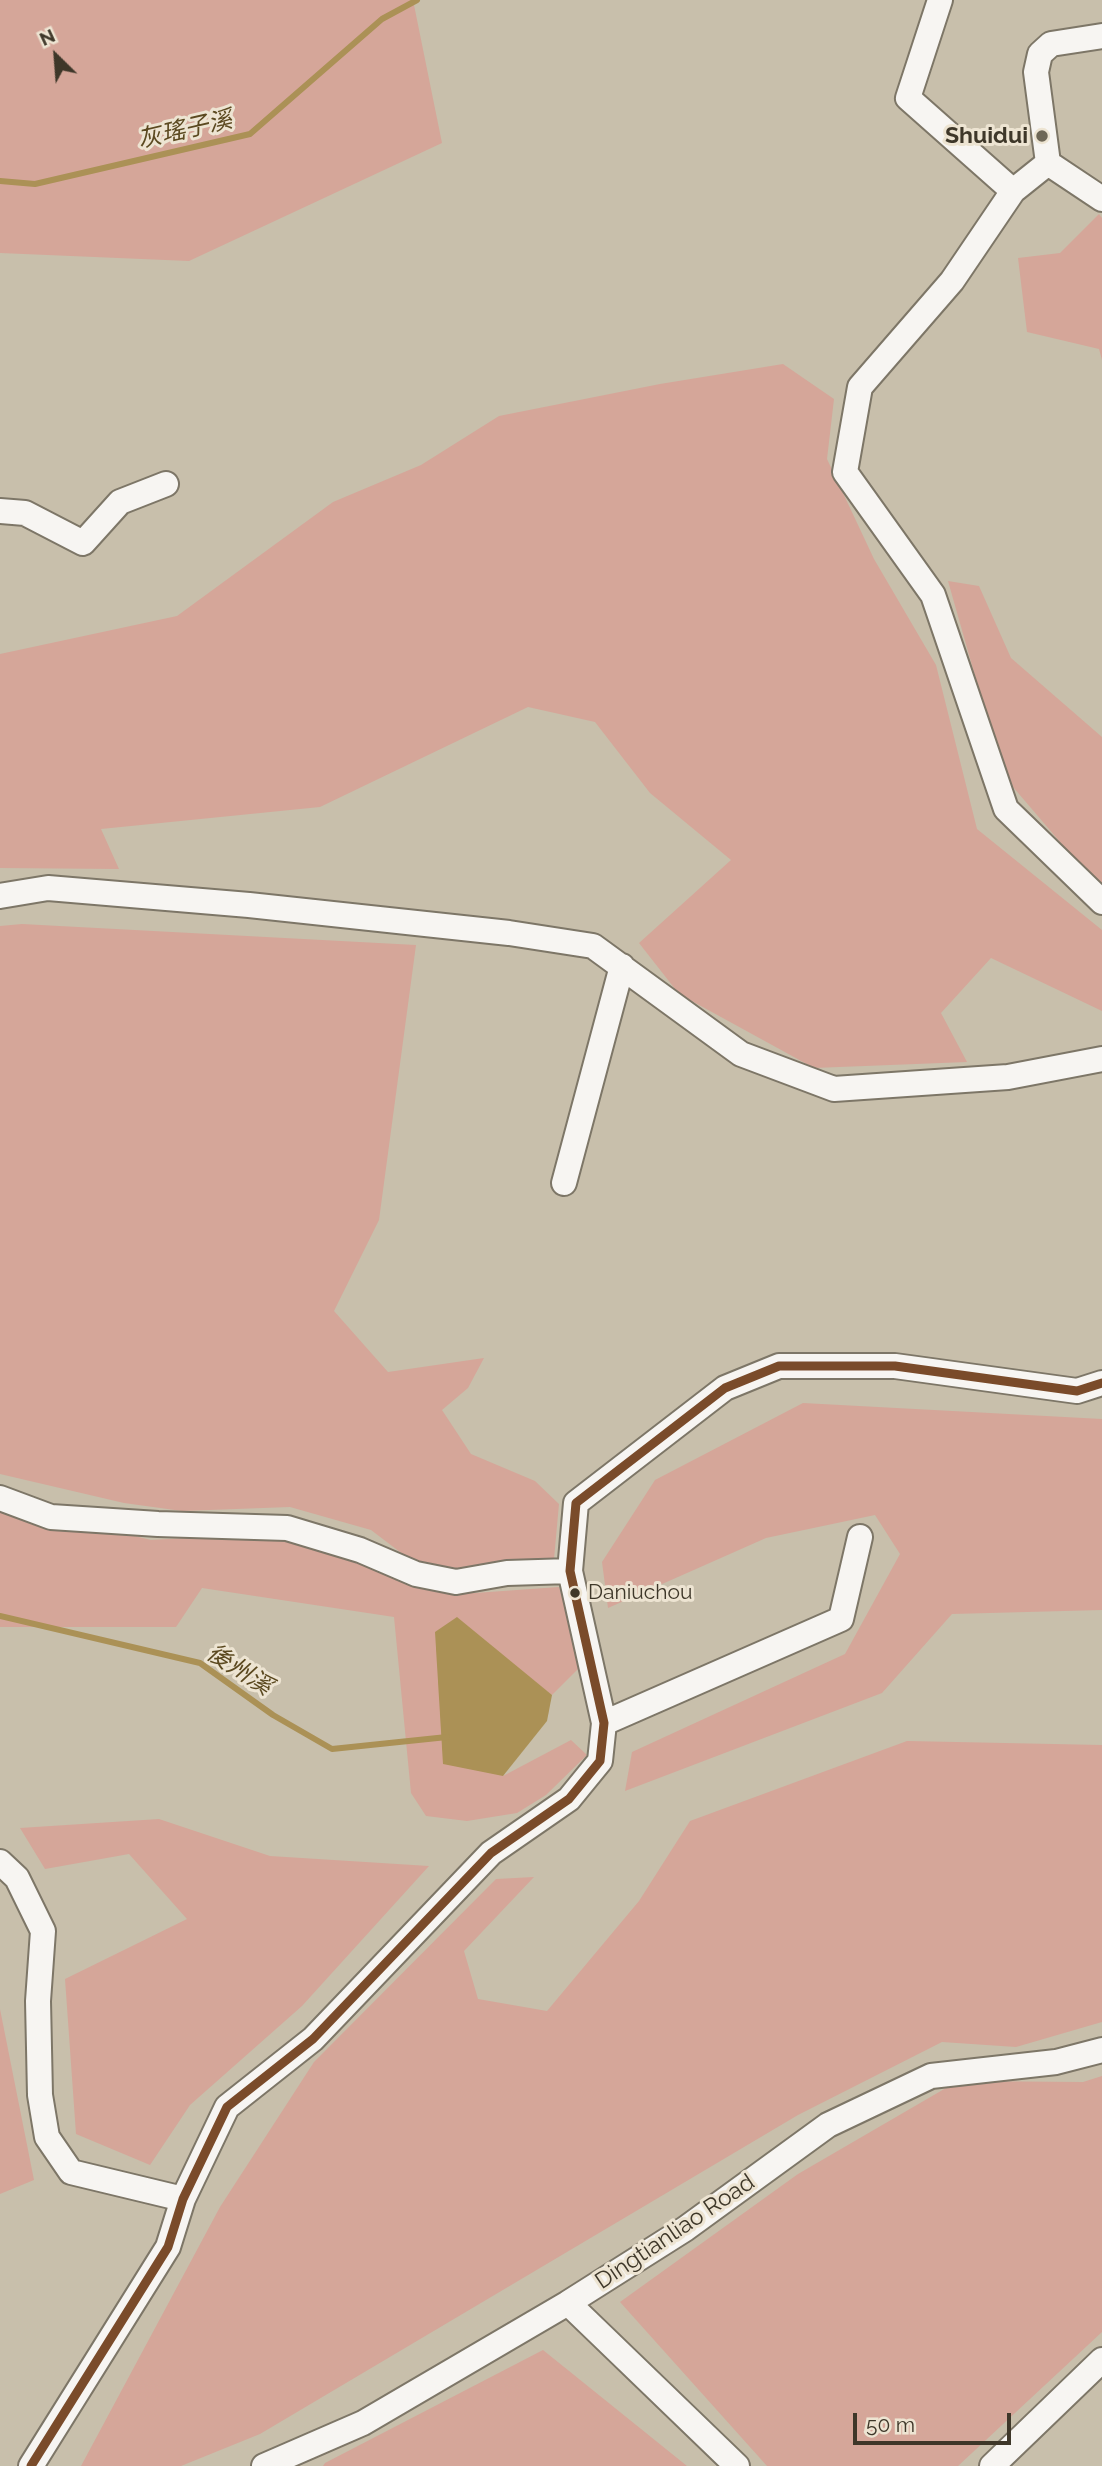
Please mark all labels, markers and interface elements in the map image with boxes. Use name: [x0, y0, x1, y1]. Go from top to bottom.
north arrow: [21, 21, 91, 91]
text: N: [36, 24, 58, 50]
water label: 灰瑤子溪: [135, 105, 235, 155]
place label: Shuidui: [945, 122, 1028, 150]
marker: Shuidui: [1034, 128, 1050, 144]
place label: Daniuchou: [588, 1580, 692, 1606]
marker: Daniuchou: [568, 1586, 582, 1600]
water label: 後州溪: [201, 1638, 277, 1702]
street label: Dingtianliao Road: [590, 2168, 760, 2296]
scale bar: [857, 2400, 1014, 2444]
text: 50 m: [866, 2412, 915, 2437]

